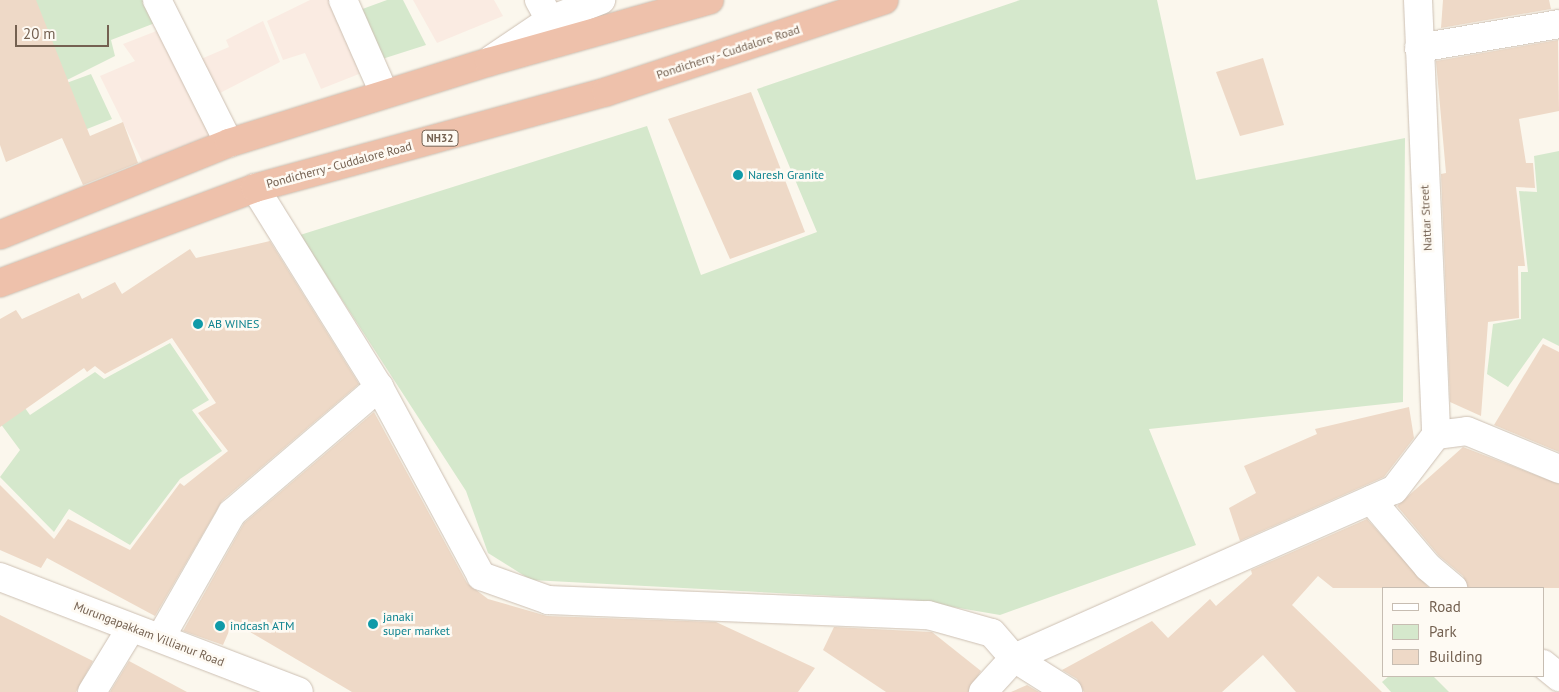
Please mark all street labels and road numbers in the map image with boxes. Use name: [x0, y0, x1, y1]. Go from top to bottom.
street label: Pondicherry - Cuddalore Road: [653, 22, 803, 82]
road number: NH32: [421, 130, 459, 146]
street label: Pondicherry - Cuddalore Road: [264, 138, 414, 192]
street label: Nattar Street: [1417, 185, 1435, 251]
street label: Murungapakkam Villianur Road: [72, 599, 226, 669]

